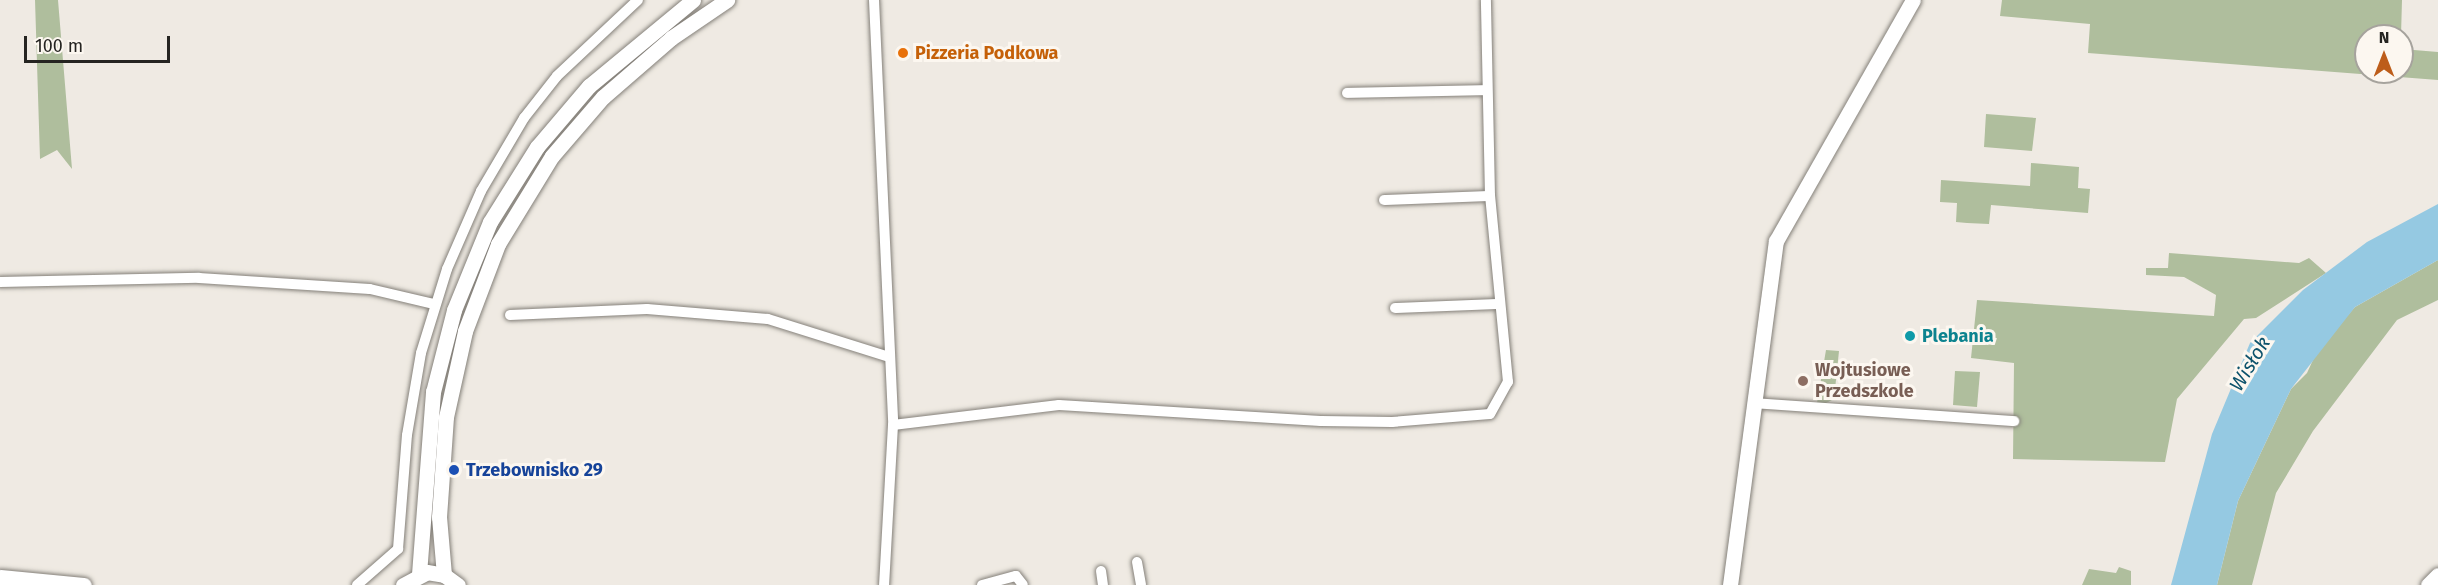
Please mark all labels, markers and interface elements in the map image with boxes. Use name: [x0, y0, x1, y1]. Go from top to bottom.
scale bar: [27, 24, 172, 62]
north arrow: [2354, 24, 2414, 84]
text: N: [2379, 28, 2389, 47]
text: 100 m: [35, 35, 83, 57]
place label: Pizzeria Podkowa: [915, 42, 1058, 64]
marker: Pizzeria Podkowa: [896, 46, 910, 60]
place label: Plebania: [1922, 325, 1994, 347]
marker: Plebania: [1903, 329, 1917, 343]
water label: Wisłok: [2224, 332, 2276, 396]
place label: Wojtusiowe Przedszkole: [1815, 360, 1914, 403]
marker: Wojtusiowe Przedszkole: [1796, 374, 1810, 388]
place label: Trzebownisko 29: [466, 459, 603, 481]
marker: Trzebownisko 29: [447, 463, 461, 477]

